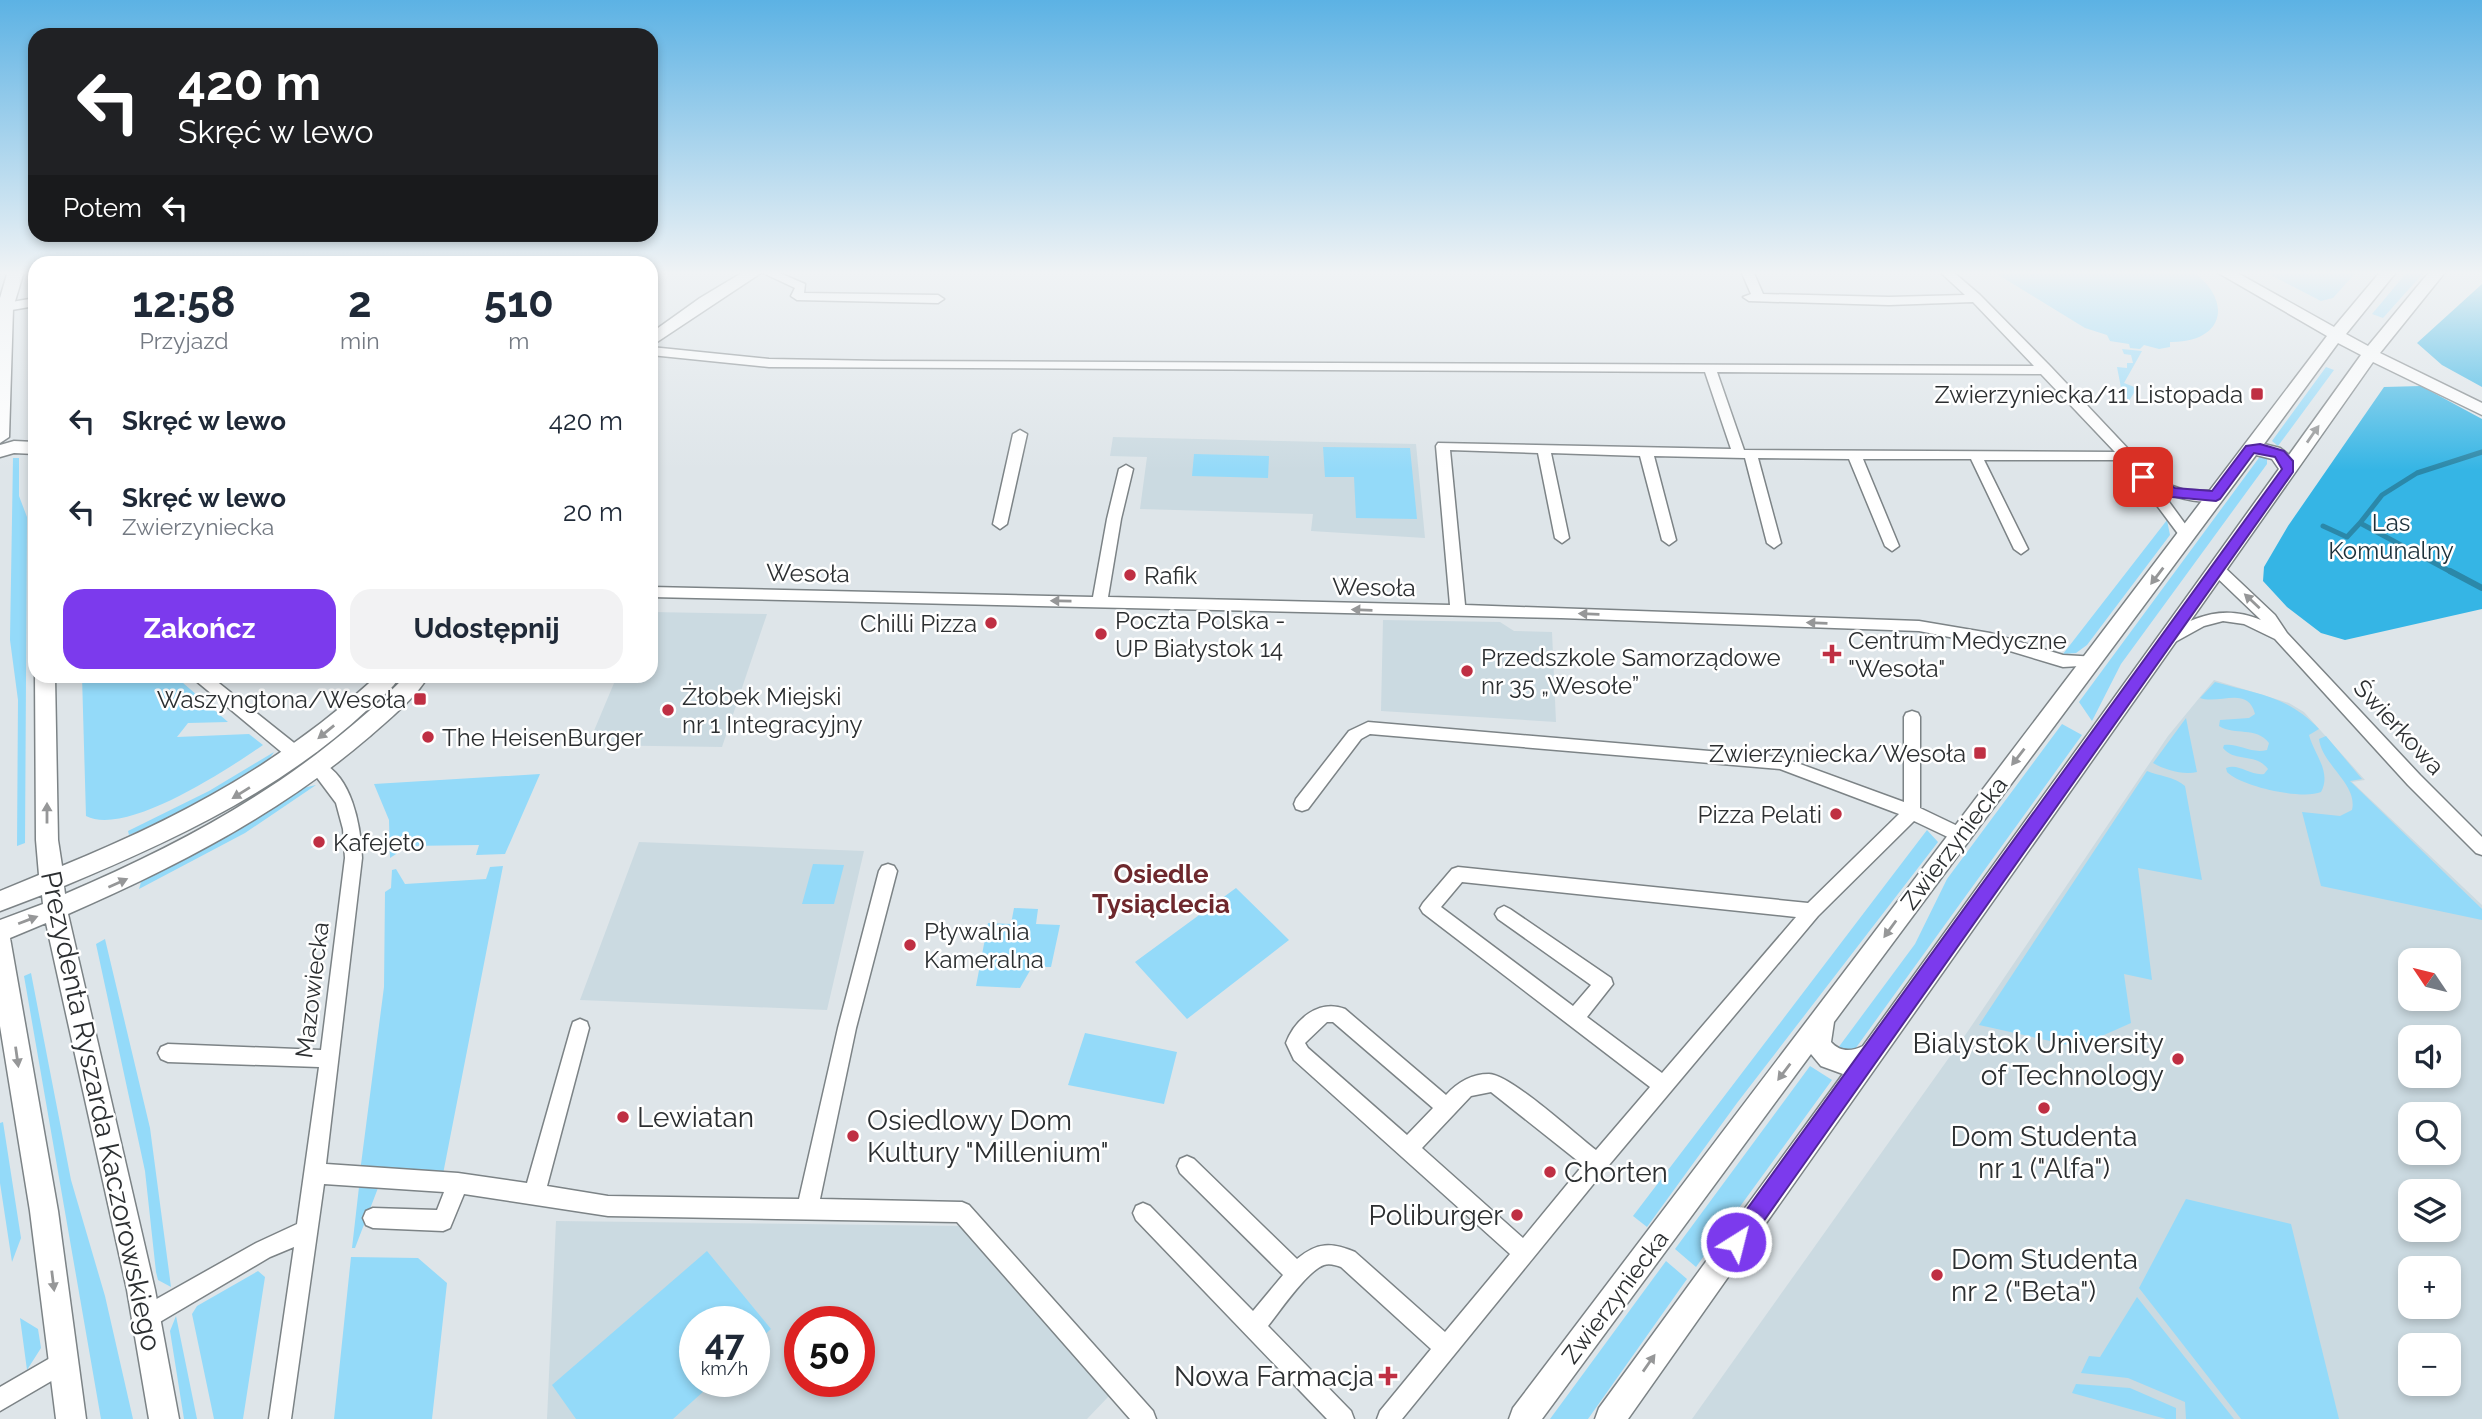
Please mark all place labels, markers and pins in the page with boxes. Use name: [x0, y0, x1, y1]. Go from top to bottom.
place label: Zwierzyniecka/11 Listopada: [1935, 380, 2243, 409]
marker: Zwierzyniecka/11 Listopada: [2249, 386, 2265, 402]
pin: [2113, 447, 2173, 507]
place label: Rafik: [1144, 561, 1198, 590]
marker: Rafik: [1122, 567, 1138, 583]
place label: Poczta Polska - UP Białystok 14: [1115, 606, 1285, 663]
place label: Chilli Pizza: [860, 609, 977, 638]
marker: Chilli Pizza: [983, 615, 999, 631]
marker: Poczta Polska - UP Białystok 14: [1093, 626, 1109, 642]
place label: Centrum Medyczne "Wesoła": [1848, 626, 2067, 683]
place label: Przedszkole Samorządowe nr 35 „Wesołe”: [1481, 643, 1781, 700]
marker: Centrum Medyczne "Wesoła": [1822, 644, 1842, 664]
marker: Przedszkole Samorządowe nr 35 „Wesołe”: [1459, 663, 1475, 679]
place label: Żłobek Miejski nr 1 Integracyjny: [682, 682, 863, 739]
place label: Waszyngtona/Wesoła: [157, 685, 406, 714]
marker: Waszyngtona/Wesoła: [412, 691, 428, 707]
marker: Żłobek Miejski nr 1 Integracyjny: [660, 702, 676, 718]
place label: The HeisenBurger: [442, 723, 644, 752]
marker: The HeisenBurger: [420, 729, 436, 745]
place label: Zwierzyniecka/Wesoła: [1709, 739, 1966, 768]
marker: Zwierzyniecka/Wesoła: [1972, 745, 1988, 761]
place label: Pizza Pelati: [1697, 800, 1822, 829]
marker: Pizza Pelati: [1828, 806, 1844, 822]
place label: Kafejeto: [333, 828, 425, 857]
marker: Kafejeto: [311, 834, 327, 850]
place label: Pływalnia Kameralna: [924, 917, 1044, 974]
marker: Pływalnia Kameralna: [902, 937, 918, 953]
place label: Bialystok University of Technology: [1912, 1027, 2164, 1092]
marker: Bialystok University of Technology: [2170, 1051, 2186, 1067]
marker: Dom Studenta nr 1 ("Alfa"): [2036, 1100, 2052, 1116]
place label: Lewiatan: [637, 1101, 754, 1134]
place label: Osiedlowy Dom Kultury "Millenium": [867, 1104, 1109, 1169]
marker: Lewiatan: [615, 1109, 631, 1125]
place label: Dom Studenta nr 1 ("Alfa"): [1951, 1120, 2138, 1185]
marker: Osiedlowy Dom Kultury "Millenium": [845, 1128, 861, 1144]
place label: Chorten: [1564, 1156, 1668, 1189]
marker: Chorten: [1542, 1164, 1558, 1180]
place label: Poliburger: [1369, 1199, 1503, 1232]
marker: Poliburger: [1509, 1207, 1525, 1223]
place label: Dom Studenta nr 2 ("Beta"): [1951, 1243, 2138, 1308]
marker: Dom Studenta nr 2 ("Beta"): [1929, 1267, 1945, 1283]
place label: Nowa Farmacja: [1174, 1360, 1374, 1393]
marker: Nowa Farmacja: [1380, 1368, 1396, 1384]

